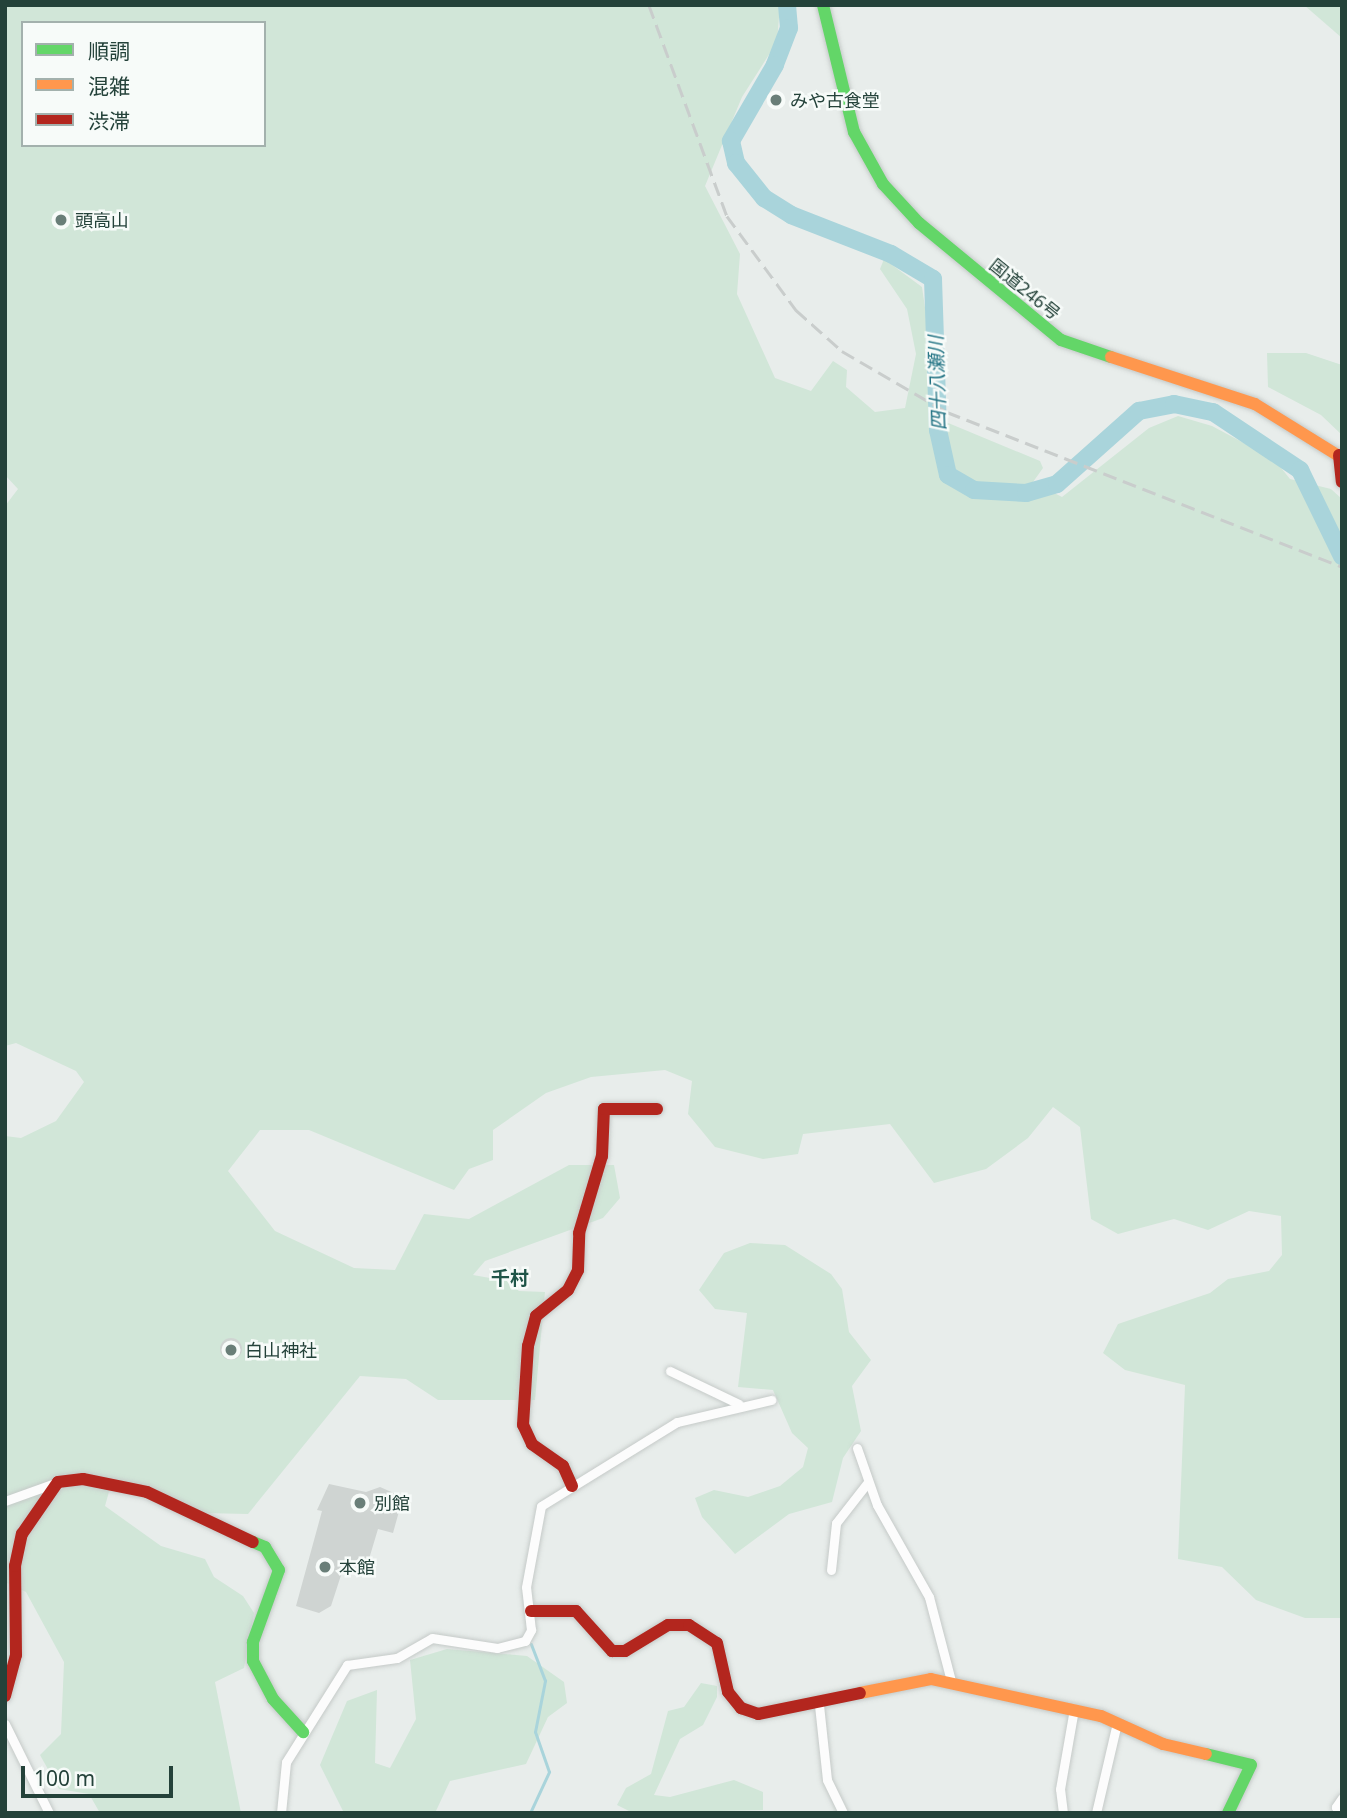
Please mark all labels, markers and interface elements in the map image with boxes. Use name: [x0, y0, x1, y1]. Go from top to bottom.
legend: [21, 21, 266, 147]
text: 順調: [88, 37, 130, 65]
text: 混雑: [88, 72, 130, 100]
place label: みや古食堂: [790, 89, 880, 111]
marker: みや古食堂: [768, 92, 784, 108]
text: 渋滞: [88, 107, 130, 135]
place label: 頭高山: [75, 209, 129, 231]
marker: 頭高山: [53, 212, 69, 228]
street label: 国道246号: [985, 254, 1065, 324]
water label: 四十八瀬川: [925, 335, 951, 431]
district label: 千村: [491, 1268, 529, 1290]
place label: 白山神社: [245, 1339, 317, 1361]
marker: 白山神社: [223, 1342, 239, 1358]
place label: 別館: [374, 1492, 410, 1514]
marker: 別館: [352, 1495, 368, 1511]
place label: 本館: [339, 1556, 375, 1578]
marker: 本館: [317, 1559, 333, 1575]
scale bar: [24, 1752, 177, 1796]
text: 100 m: [34, 1764, 95, 1792]

